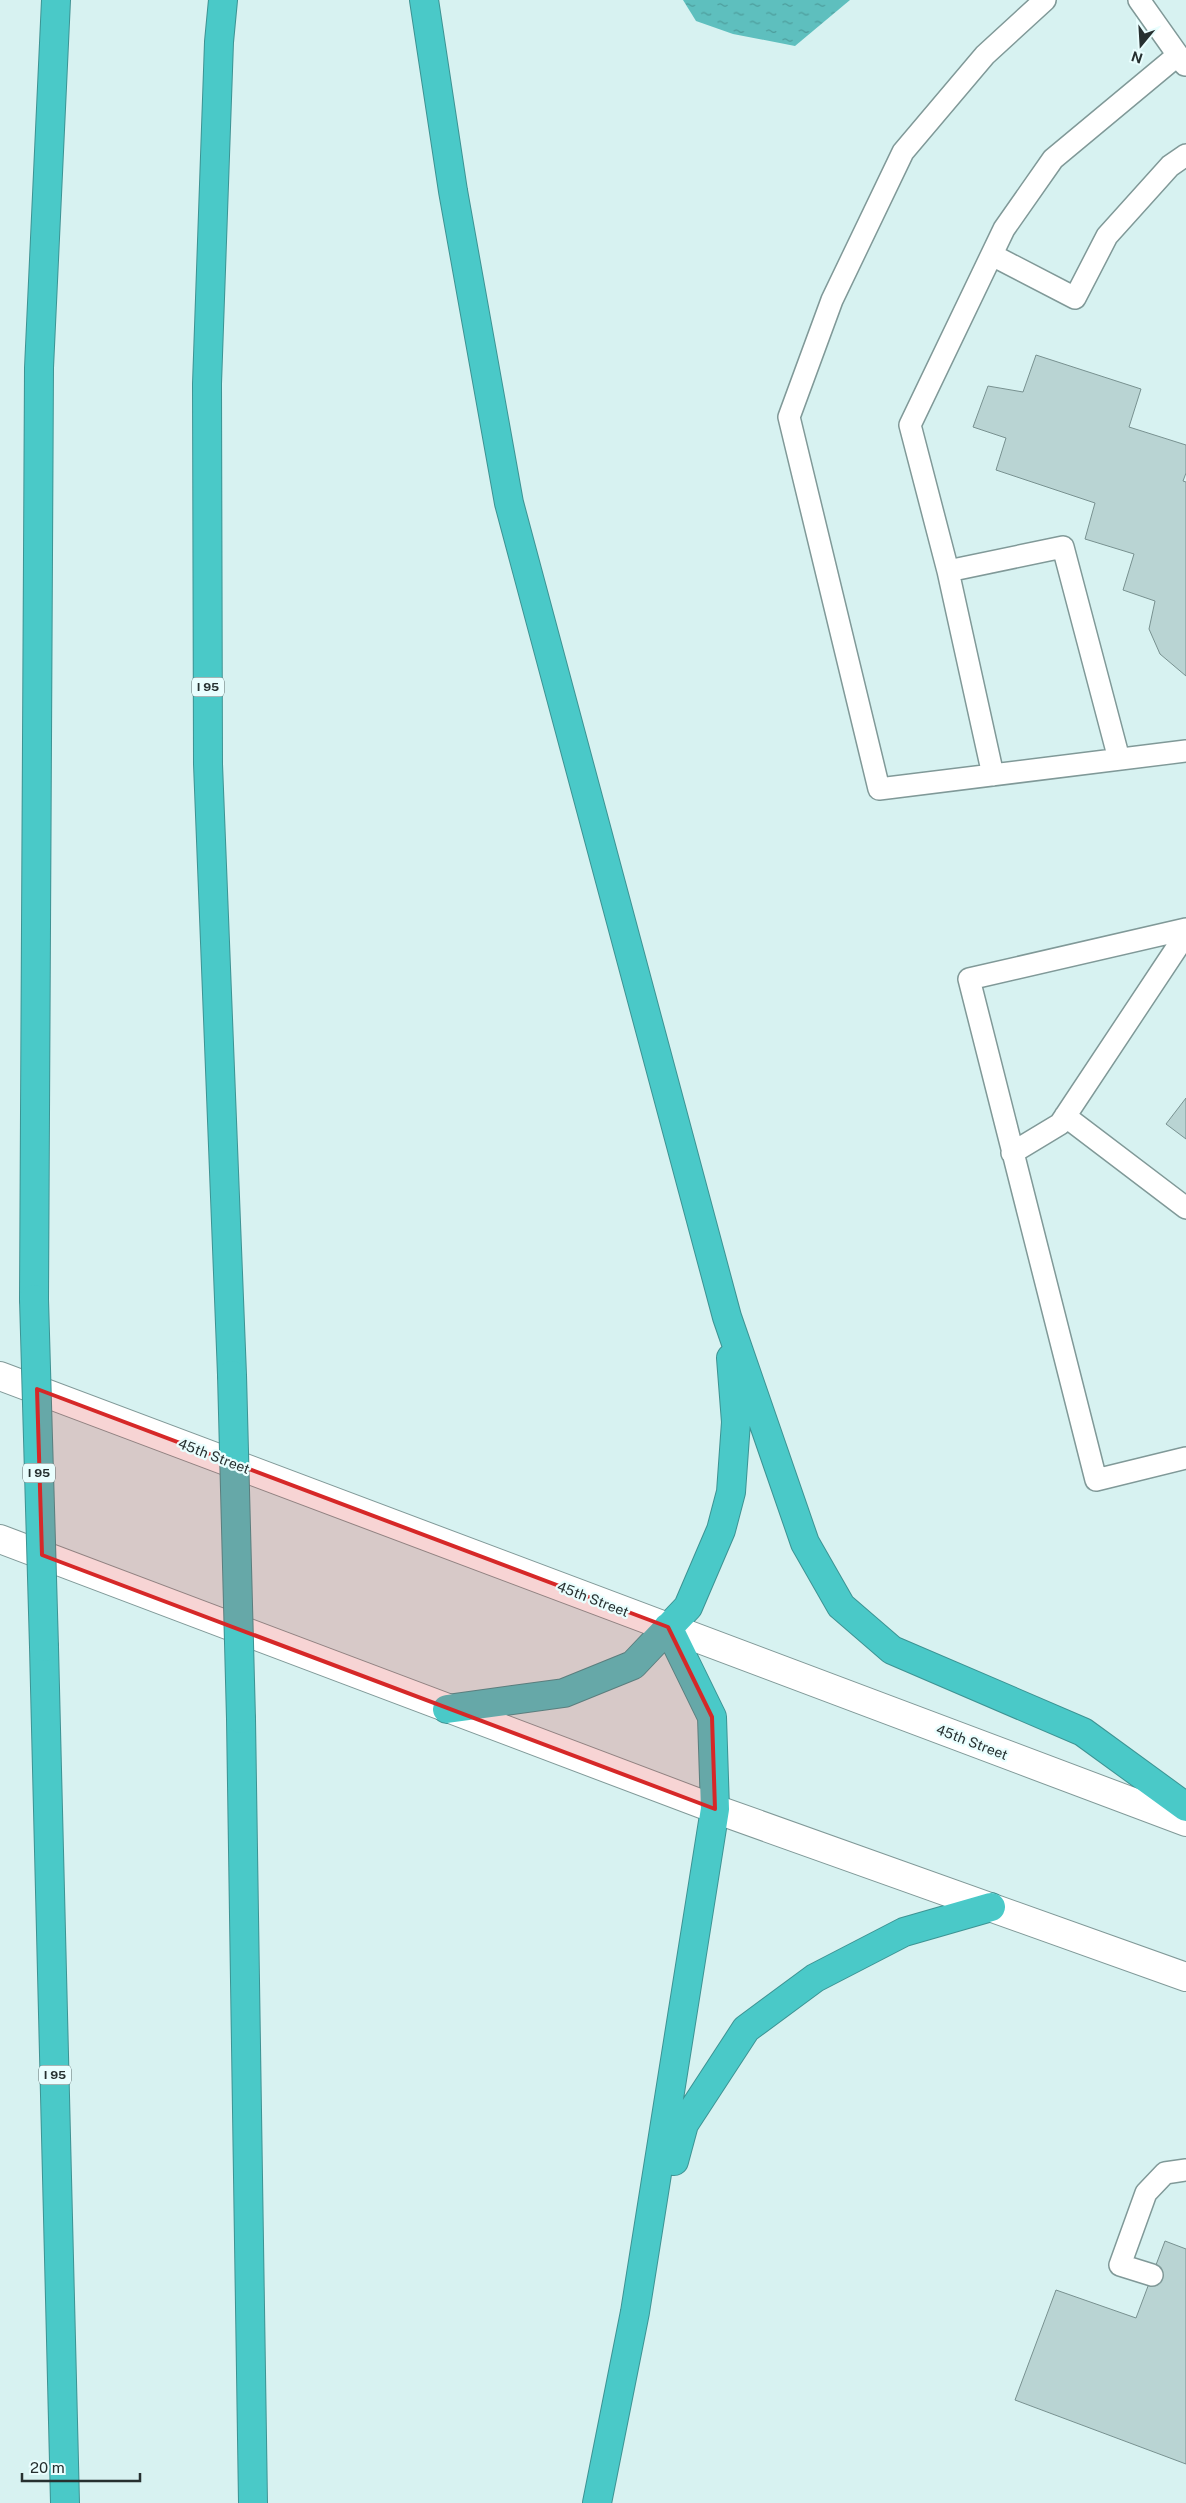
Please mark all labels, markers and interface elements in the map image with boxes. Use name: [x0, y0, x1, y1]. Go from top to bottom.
north arrow: [1116, 20, 1166, 70]
text: N: [1129, 48, 1145, 67]
road number: I 95: [192, 678, 224, 696]
street label: 45th Street: [176, 1435, 252, 1477]
road number: I 95: [23, 1464, 55, 1482]
street label: 45th Street: [555, 1578, 631, 1620]
street label: 45th Street: [934, 1721, 1010, 1763]
road number: I 95: [39, 2066, 71, 2084]
scale bar: [22, 2450, 140, 2482]
text: 20 m: [30, 2459, 65, 2476]

